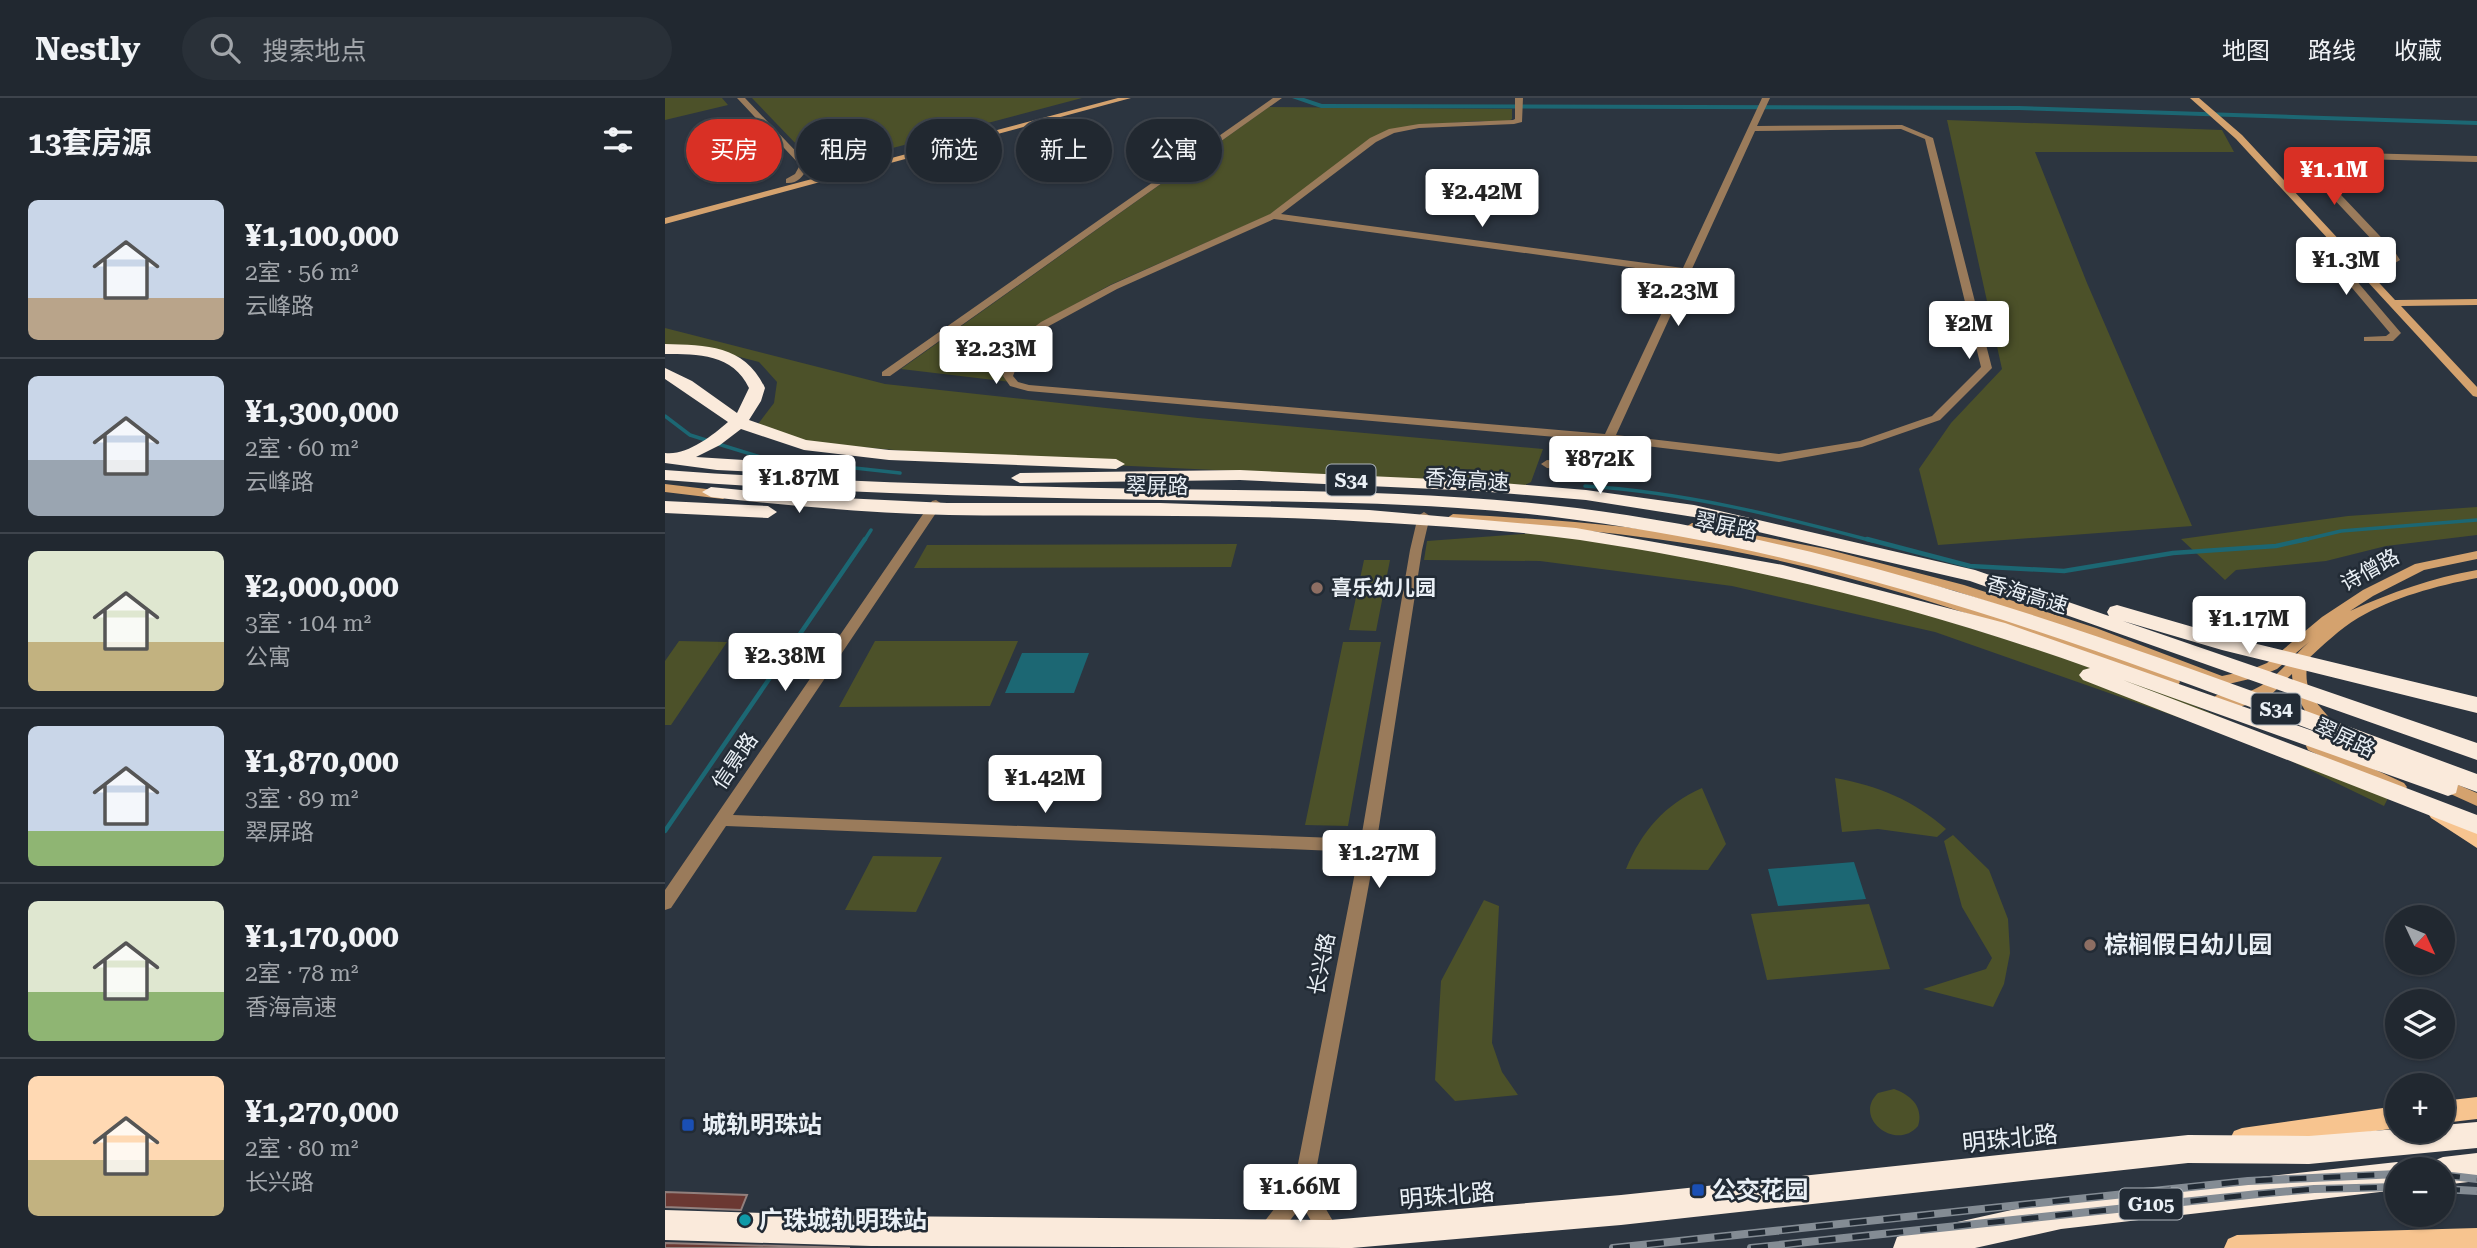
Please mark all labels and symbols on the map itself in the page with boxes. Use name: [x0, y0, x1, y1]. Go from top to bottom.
pin: ¥1.1M: [2285, 148, 2383, 207]
pin: ¥2.42M: [1425, 170, 1539, 229]
pin: ¥1.3M: [2297, 238, 2395, 297]
pin: ¥2.23M: [1621, 268, 1735, 328]
pin: ¥2M: [1935, 302, 2003, 361]
pin: ¥2.23M: [939, 327, 1053, 386]
pin: ¥872K: [1551, 436, 1649, 496]
pin: ¥1.87M: [742, 456, 856, 515]
road number: S34: [1327, 464, 1375, 496]
street label: 香海高速: [1424, 465, 1510, 495]
street label: 翠屏路: [1125, 473, 1189, 499]
street label: 翠屏路: [1693, 508, 1759, 544]
street label: 诗僧路: [2337, 544, 2403, 596]
street label: 香海高速: [1983, 571, 2071, 619]
place label: 喜乐幼儿园: [1331, 576, 1436, 600]
marker: 喜乐幼儿园: [1309, 580, 1325, 596]
pin: ¥1.17M: [2192, 596, 2306, 656]
pin: ¥2.38M: [728, 634, 842, 693]
road number: S34: [2251, 694, 2301, 724]
street label: 翠屏路: [2311, 714, 2379, 762]
street label: 信景路: [707, 728, 763, 794]
pin: ¥1.42M: [988, 756, 1102, 815]
pin: ¥1.27M: [1322, 830, 1436, 890]
north arrow: [2385, 905, 2455, 975]
street label: 长兴路: [1304, 931, 1340, 997]
place label: 棕榈假日幼儿园: [2104, 931, 2272, 959]
marker: 棕榈假日幼儿园: [2082, 937, 2098, 953]
place label: 城轨明珠站: [702, 1111, 822, 1139]
marker: 城轨明珠站: [680, 1117, 696, 1133]
street label: 明珠北路: [1961, 1120, 2059, 1158]
pin: ¥1.66M: [1243, 1164, 1357, 1224]
place label: 公交花园: [1712, 1176, 1808, 1204]
street label: 明珠北路: [1398, 1178, 1496, 1214]
marker: 公交花园: [1690, 1182, 1706, 1198]
road number: G105: [2119, 1188, 2183, 1220]
place label: 广珠城轨明珠站: [759, 1206, 927, 1234]
marker: 广珠城轨明珠站: [737, 1212, 753, 1228]

